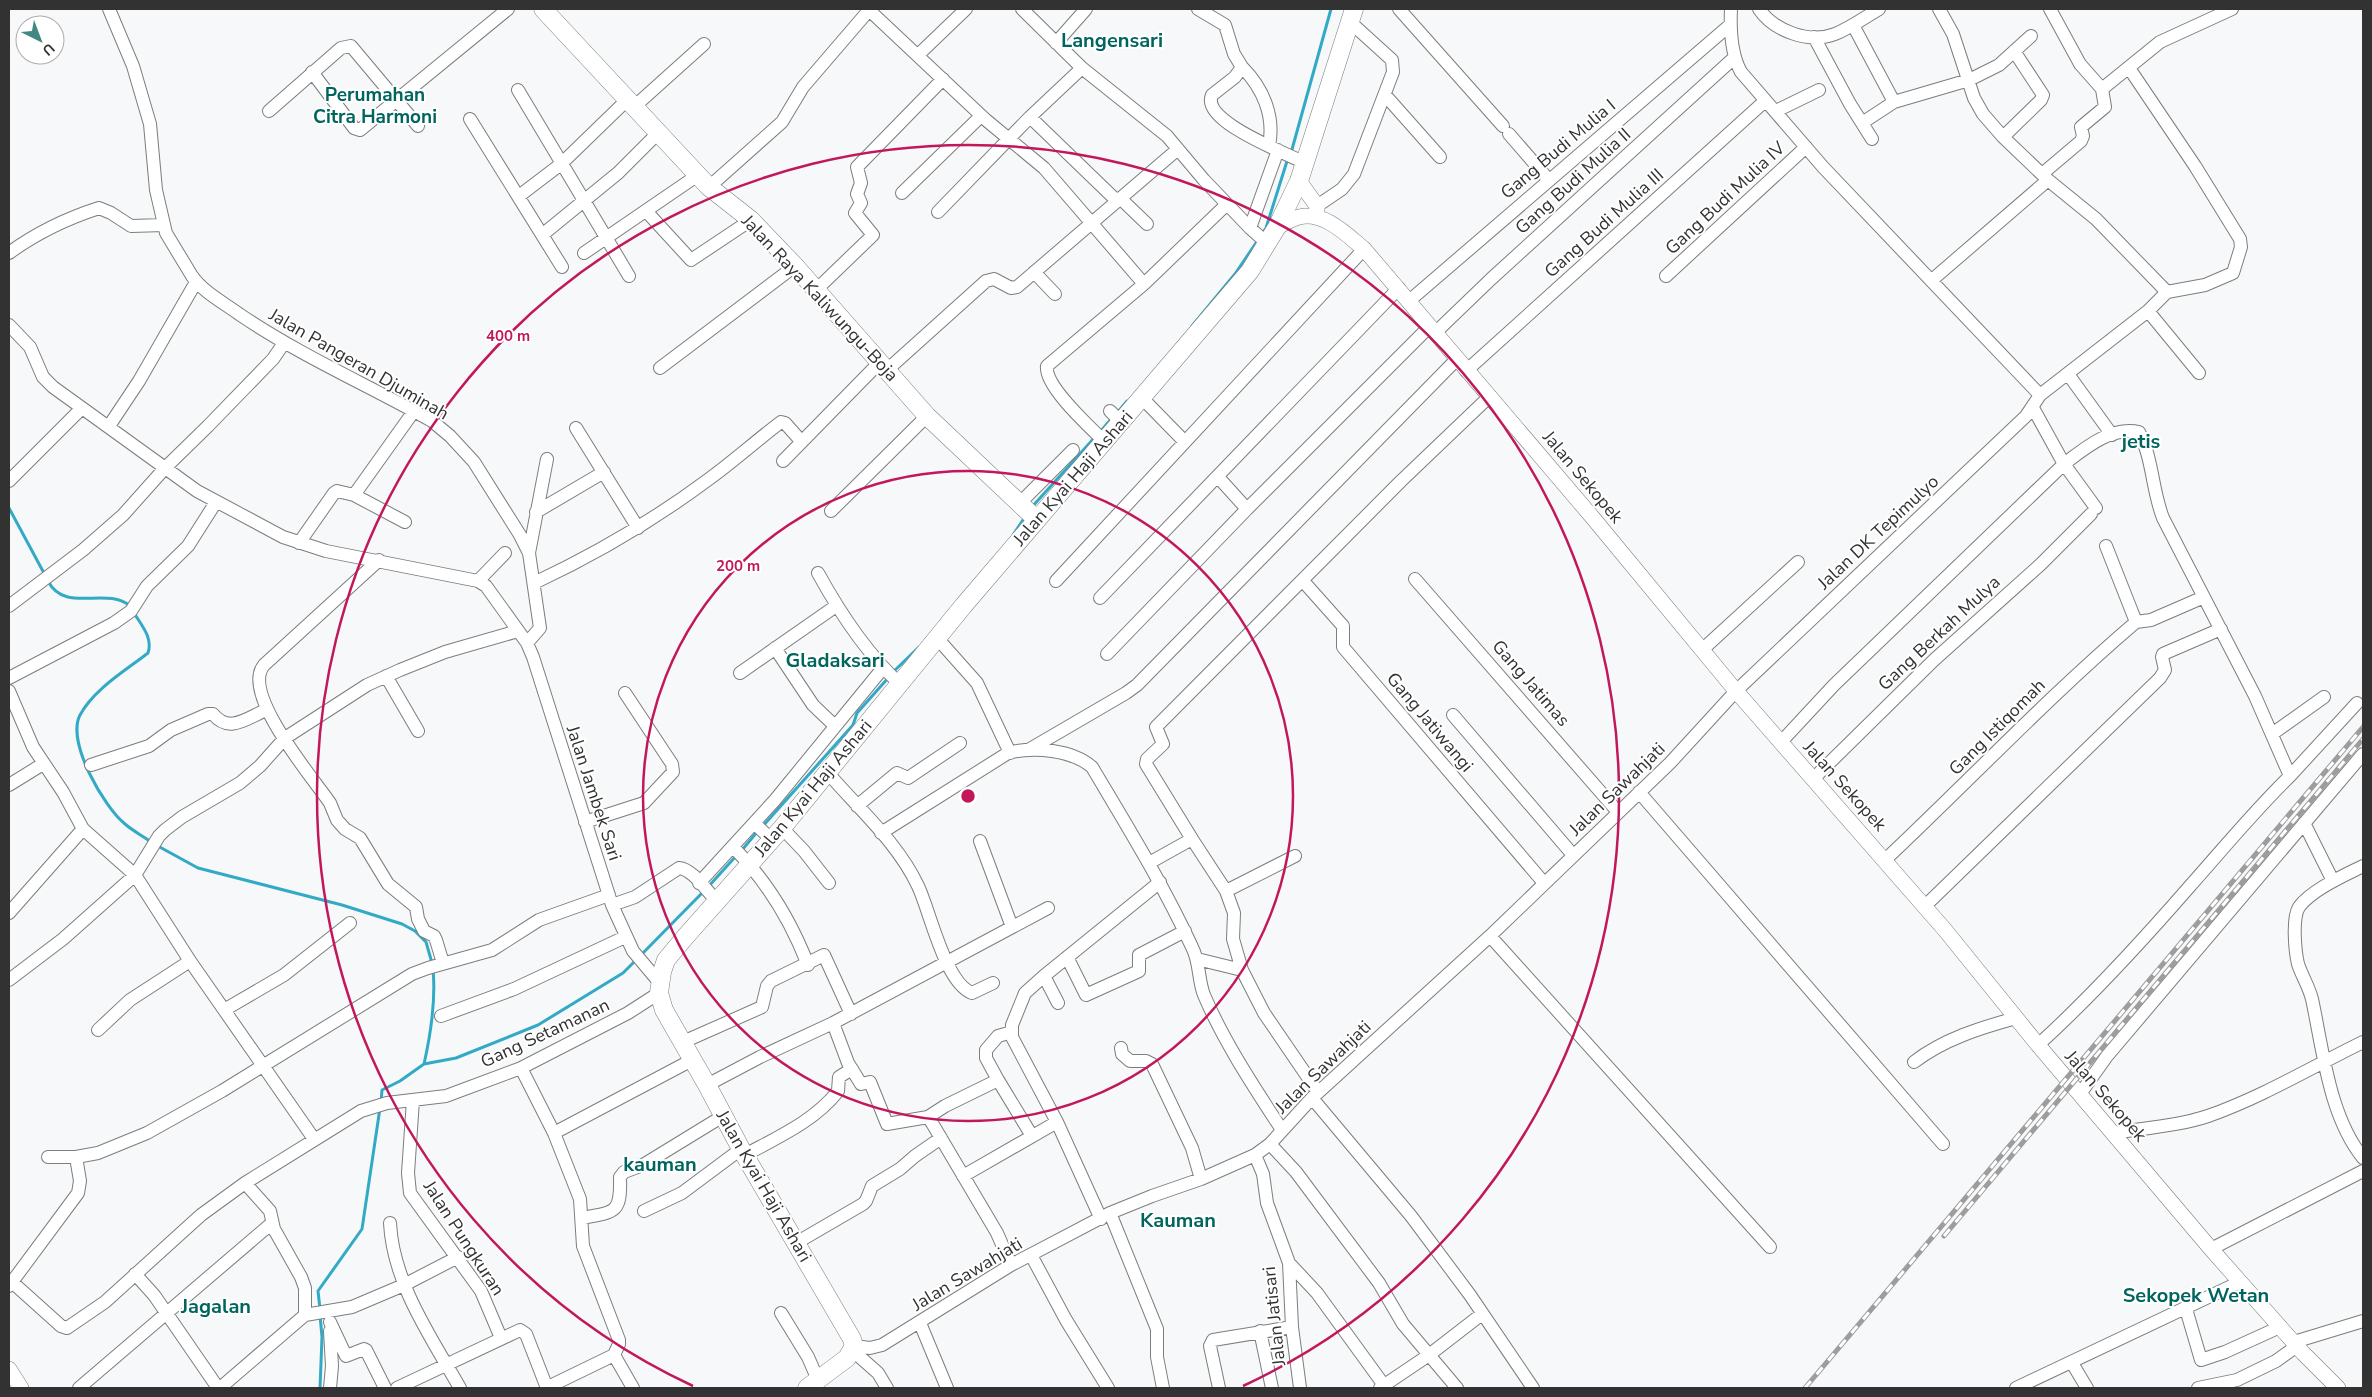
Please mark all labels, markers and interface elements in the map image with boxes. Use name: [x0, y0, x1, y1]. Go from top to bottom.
north arrow: [15, 15, 65, 65]
district label: Langensari: [1061, 27, 1163, 54]
text: U: [38, 39, 59, 60]
district label: Perumahan Citra Harmoni: [313, 82, 437, 130]
street label: Gang Budi Mulia I: [1495, 94, 1621, 204]
street label: Gang Budi Mulia II: [1510, 123, 1636, 239]
street label: Gang Budi Mulia IV: [1660, 136, 1791, 260]
street label: Gang Budi Mulia III: [1539, 163, 1669, 283]
street label: Jalan Raya Kaliwungu-Boja: [736, 209, 904, 387]
street label: Jalan Pangeran Djuminah: [264, 302, 453, 425]
text: 400 m: [486, 326, 530, 346]
street label: Jalan Kyai Haji Ashari: [1007, 405, 1138, 551]
street label: Jalan Sekopek: [1537, 425, 1629, 529]
district label: jetis: [2120, 428, 2160, 455]
street label: Jalan DK Tepimulyo: [1811, 469, 1944, 595]
text: 200 m: [716, 556, 760, 576]
street label: Gang Berkah Mulya: [1873, 570, 2005, 696]
street label: Gang Jatimas: [1487, 635, 1575, 731]
district label: Gladaksari: [785, 647, 885, 674]
street label: Gang Jatiwangi: [1381, 667, 1479, 777]
street label: Gang Istiqomah: [1943, 673, 2051, 781]
street label: Jalan Kyai Haji Ashari: [748, 715, 877, 862]
street label: Jalan Jambek Sari: [561, 721, 627, 864]
street label: Jalan Sekopek: [1797, 735, 1893, 837]
street label: Jalan Sawahjati: [1563, 737, 1670, 842]
centre of rings: [959, 787, 977, 805]
street label: Gang Setamanan: [477, 993, 613, 1073]
street label: Jalan Sawahjati: [1269, 1015, 1376, 1120]
street label: Jalan Sekopek: [2059, 1045, 2153, 1147]
street label: Jalan Kyai Haji Ashari: [710, 1105, 817, 1266]
district label: kauman: [623, 1151, 697, 1178]
street label: Jalan Pungkuran: [417, 1175, 510, 1300]
district label: Kauman: [1140, 1207, 1216, 1234]
street label: Jalan Sawahjati: [907, 1232, 1027, 1317]
street label: Jalan Jatisari: [1257, 1265, 1291, 1368]
district label: Sekopek Wetan: [2123, 1282, 2269, 1309]
district label: Jagalan: [180, 1293, 251, 1320]

